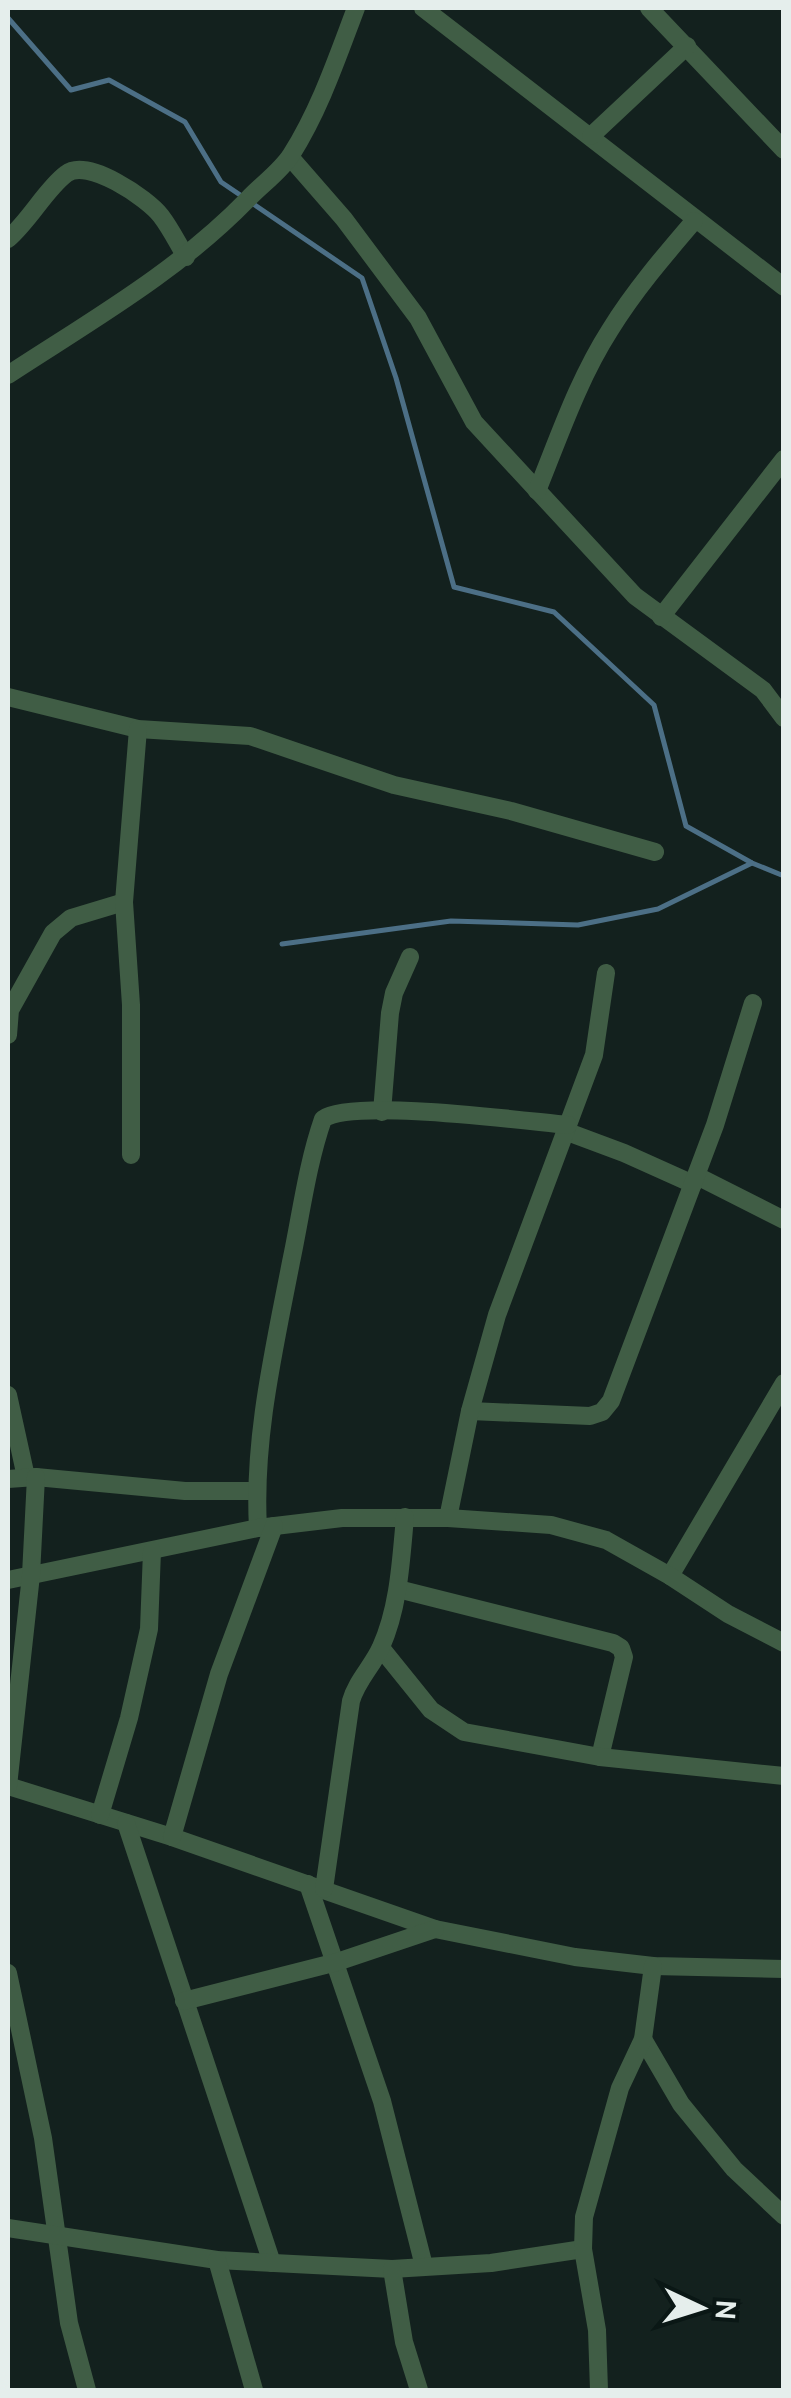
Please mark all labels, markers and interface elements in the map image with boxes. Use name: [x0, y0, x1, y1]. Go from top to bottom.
north arrow: [651, 2258, 751, 2358]
text: N: [708, 2299, 744, 2321]

